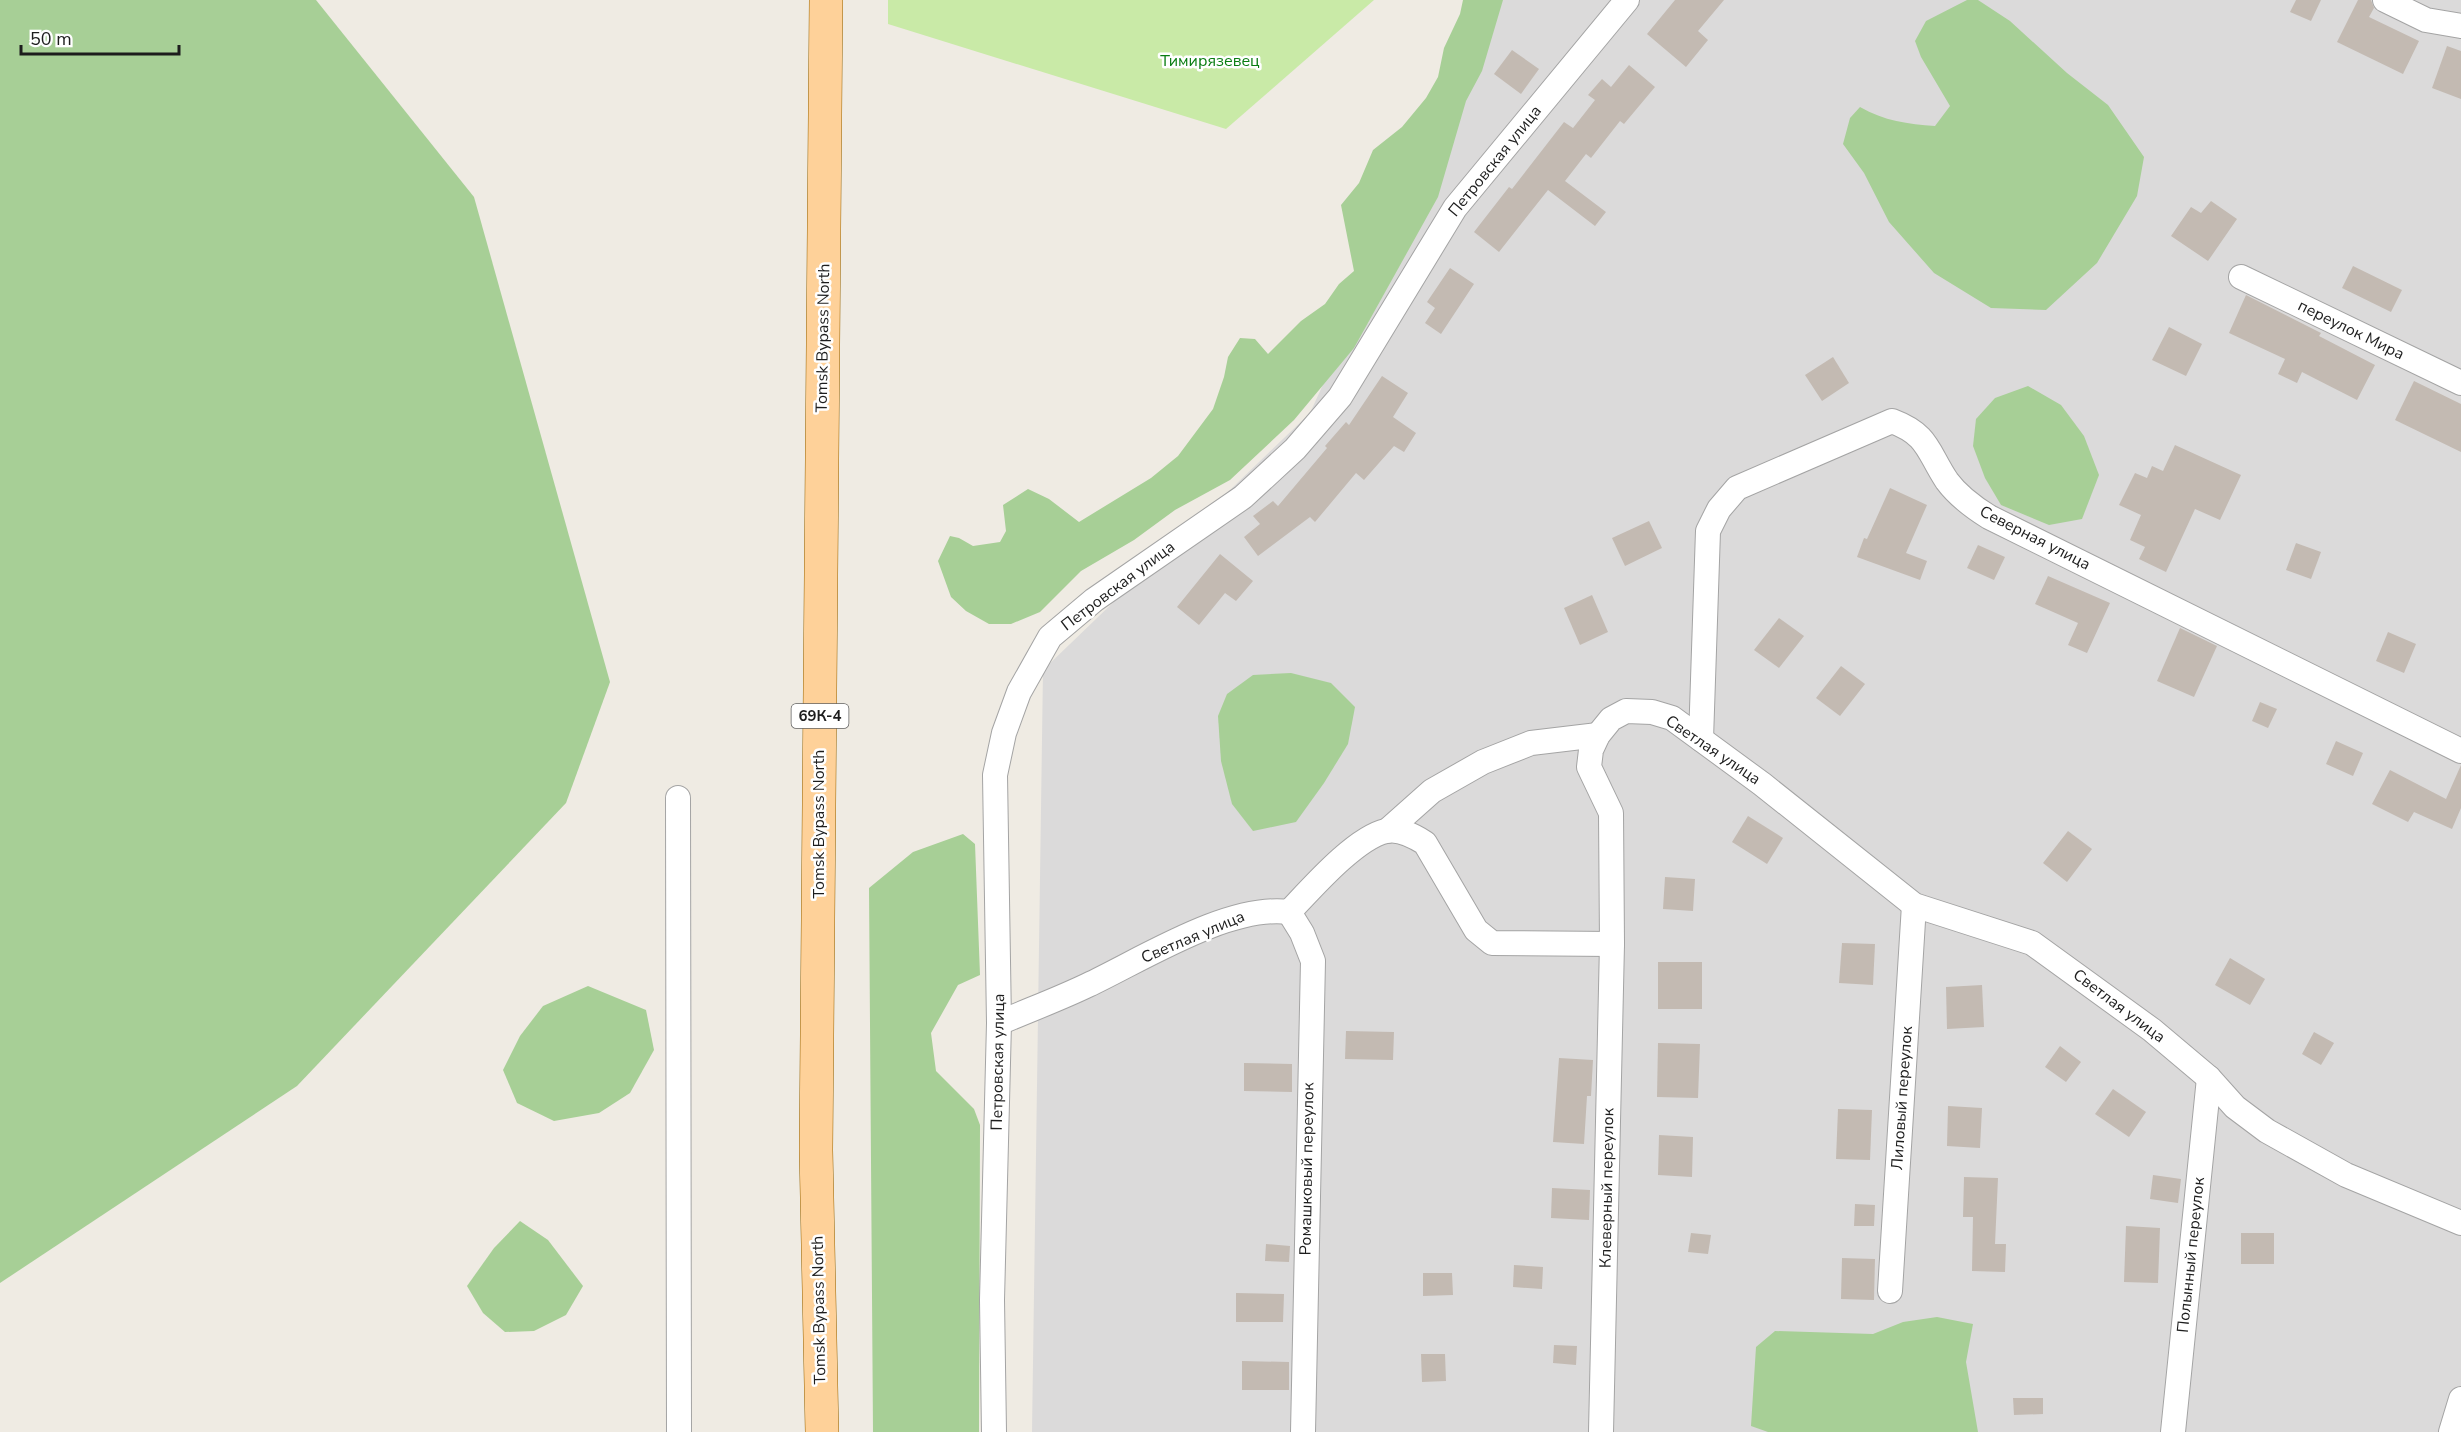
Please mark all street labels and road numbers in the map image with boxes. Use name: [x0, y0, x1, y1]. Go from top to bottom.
street label: Петровская улица: [1443, 101, 1547, 221]
street label: Tomsk Bypass North: [811, 263, 835, 413]
street label: переулок Мира: [2294, 295, 2408, 365]
street label: Северная улица: [1976, 501, 2094, 575]
street label: Петровская улица: [1057, 536, 1179, 636]
road number: 69К-4: [792, 704, 848, 728]
street label: Светлая улица: [1661, 710, 1765, 790]
street label: Tomsk Bypass North: [808, 750, 830, 898]
street label: Светлая улица: [1138, 905, 1248, 969]
street label: Светлая улица: [2068, 964, 2170, 1048]
street label: Петровская улица: [986, 993, 1010, 1131]
street label: Лиловый переулок: [1886, 1025, 1918, 1171]
street label: Ромашковый переулок: [1294, 1082, 1320, 1256]
street label: Клеверный переулок: [1595, 1107, 1619, 1268]
street label: Полынный переулок: [2172, 1175, 2210, 1334]
street label: Tomsk Bypass North: [807, 1235, 831, 1385]

